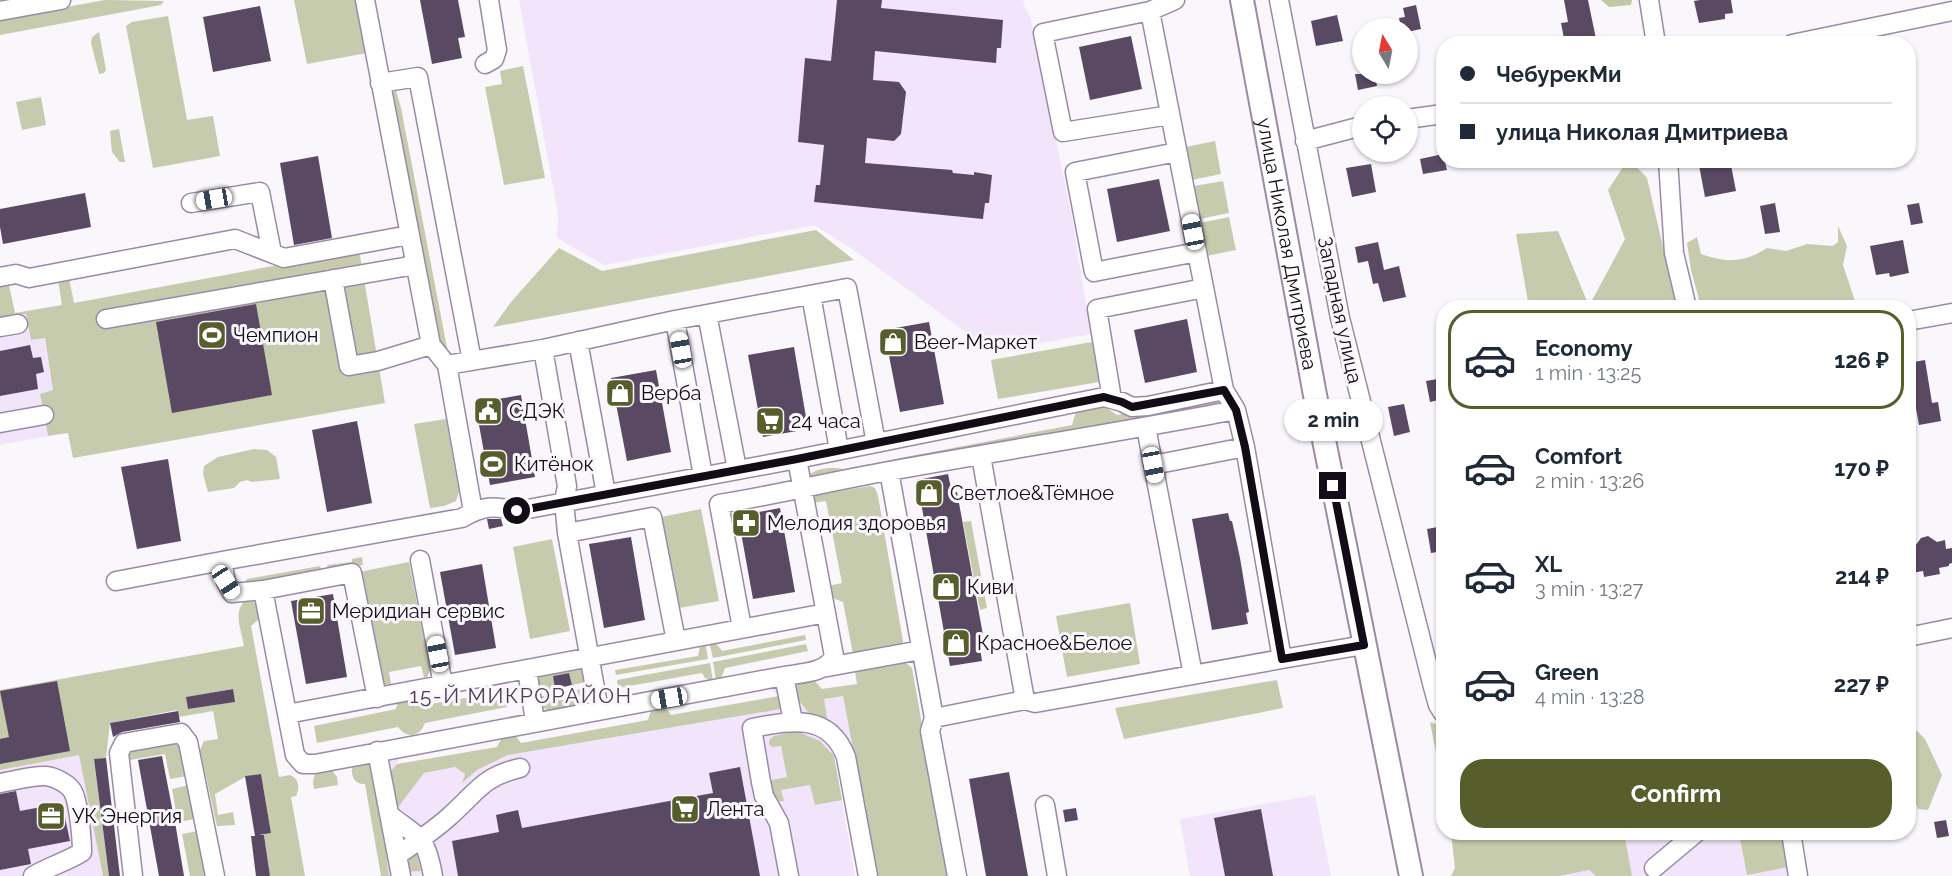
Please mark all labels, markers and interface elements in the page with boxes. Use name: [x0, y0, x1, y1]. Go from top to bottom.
north arrow: [1352, 18, 1418, 84]
map controls: [1352, 18, 1418, 162]
text: ЧебурекМи: [1496, 61, 1622, 87]
button: locate: [1352, 96, 1418, 162]
street label: улица Николая Дмитриева: [1252, 116, 1322, 372]
text: улица Николая Дмитриева: [1496, 119, 1788, 145]
car: [195, 187, 233, 211]
car: [1181, 213, 1205, 251]
street label: Западная улица: [1313, 234, 1367, 386]
sports icon: Чемпион: [196, 319, 228, 351]
place label: Чемпион: [233, 323, 318, 347]
shop icon: Beer-Маркет: [877, 326, 909, 358]
place label: Beer-Маркет: [914, 330, 1038, 354]
car: [669, 331, 693, 369]
icon: car: [1463, 333, 1517, 387]
text: Economy: [1535, 335, 1633, 361]
text: 126 ₽: [1834, 347, 1889, 373]
text: 1 min · 13:25: [1535, 361, 1641, 385]
shop icon: Верба: [604, 377, 636, 409]
place label: Верба: [641, 381, 701, 405]
public building icon: СДЭК: [472, 395, 504, 427]
place label: СДЭК: [509, 399, 565, 423]
callout: 2 min: [1284, 399, 1382, 441]
supermarket icon: 24 часа: [754, 405, 786, 437]
text: 2 min: [1308, 408, 1359, 432]
place label: 24 часа: [791, 409, 861, 433]
icon: car: [1463, 441, 1517, 495]
text: Comfort: [1535, 443, 1622, 469]
car: [1141, 446, 1165, 484]
sports icon: Китёнок: [477, 448, 509, 480]
place label: Китёнок: [514, 452, 594, 476]
text: 170 ₽: [1834, 455, 1889, 481]
text: 2 min · 13:26: [1535, 469, 1644, 493]
route end: [1319, 472, 1346, 499]
shop icon: Светлое&Тёмное: [913, 477, 945, 509]
place label: Светлое&Тёмное: [950, 481, 1114, 505]
route start: [503, 497, 530, 524]
pharmacy icon: Мелодия здоровья: [730, 507, 762, 539]
place label: Мелодия здоровья: [767, 511, 946, 535]
icon: car: [1463, 549, 1517, 603]
text: XL: [1535, 551, 1562, 577]
car: [209, 562, 243, 602]
text: 214 ₽: [1835, 563, 1889, 589]
shop icon: Киви: [930, 571, 962, 603]
place label: Киви: [967, 575, 1014, 599]
text: 3 min · 13:27: [1535, 577, 1643, 601]
office icon: Меридиан сервис: [295, 595, 327, 627]
place label: Меридиан сервис: [332, 599, 505, 623]
shop icon: Красное&Белое: [940, 627, 972, 659]
place label: Красное&Белое: [977, 631, 1133, 655]
car: [426, 635, 450, 673]
icon: car: [1463, 657, 1517, 711]
text: Green: [1535, 659, 1599, 685]
text: 227 ₽: [1834, 671, 1889, 697]
district label: 15-Й МИКРОРАЙОН: [409, 683, 633, 708]
text: 4 min · 13:28: [1535, 685, 1645, 709]
car: [650, 686, 688, 710]
button: Confirm: [1460, 759, 1892, 828]
supermarket icon: Лента: [669, 793, 701, 825]
place label: Лента: [706, 797, 764, 821]
office icon: УК Энергия: [35, 800, 67, 832]
place label: УК Энергия: [72, 804, 182, 828]

